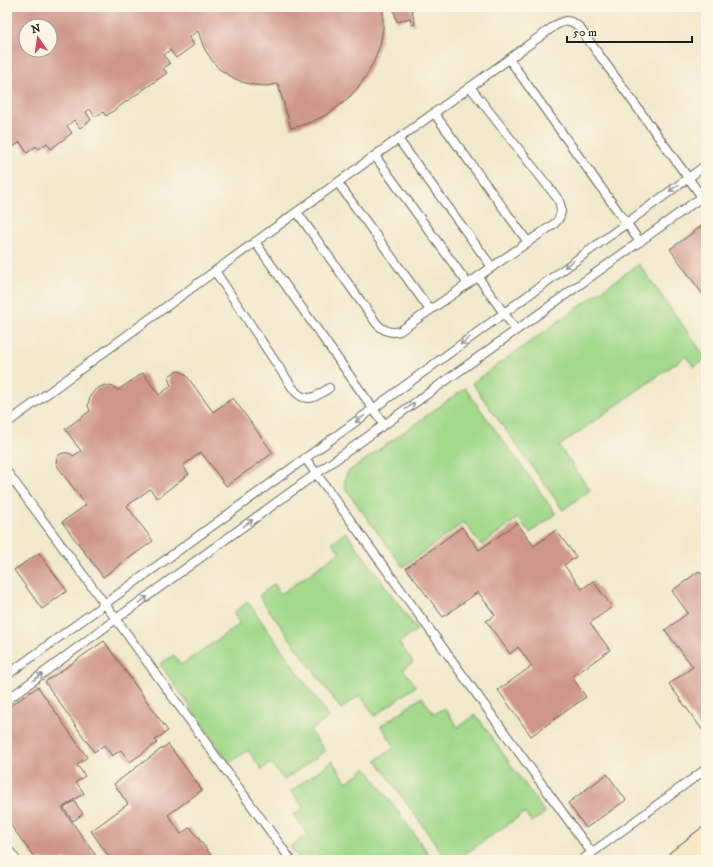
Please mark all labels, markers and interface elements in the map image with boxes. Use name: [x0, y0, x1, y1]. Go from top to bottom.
north arrow: [18, 18, 58, 58]
scale bar: [567, 18, 692, 44]
text: N: [30, 21, 42, 37]
text: 50 m: [573, 25, 597, 40]
one-way arrow: [669, 184, 680, 192]
one-way arrow: [564, 260, 575, 269]
one-way arrow: [459, 337, 470, 346]
one-way arrow: [404, 402, 415, 410]
one-way arrow: [355, 414, 366, 423]
one-way arrow: [242, 519, 253, 527]
one-way arrow: [137, 596, 148, 604]
one-way arrow: [33, 673, 44, 681]

